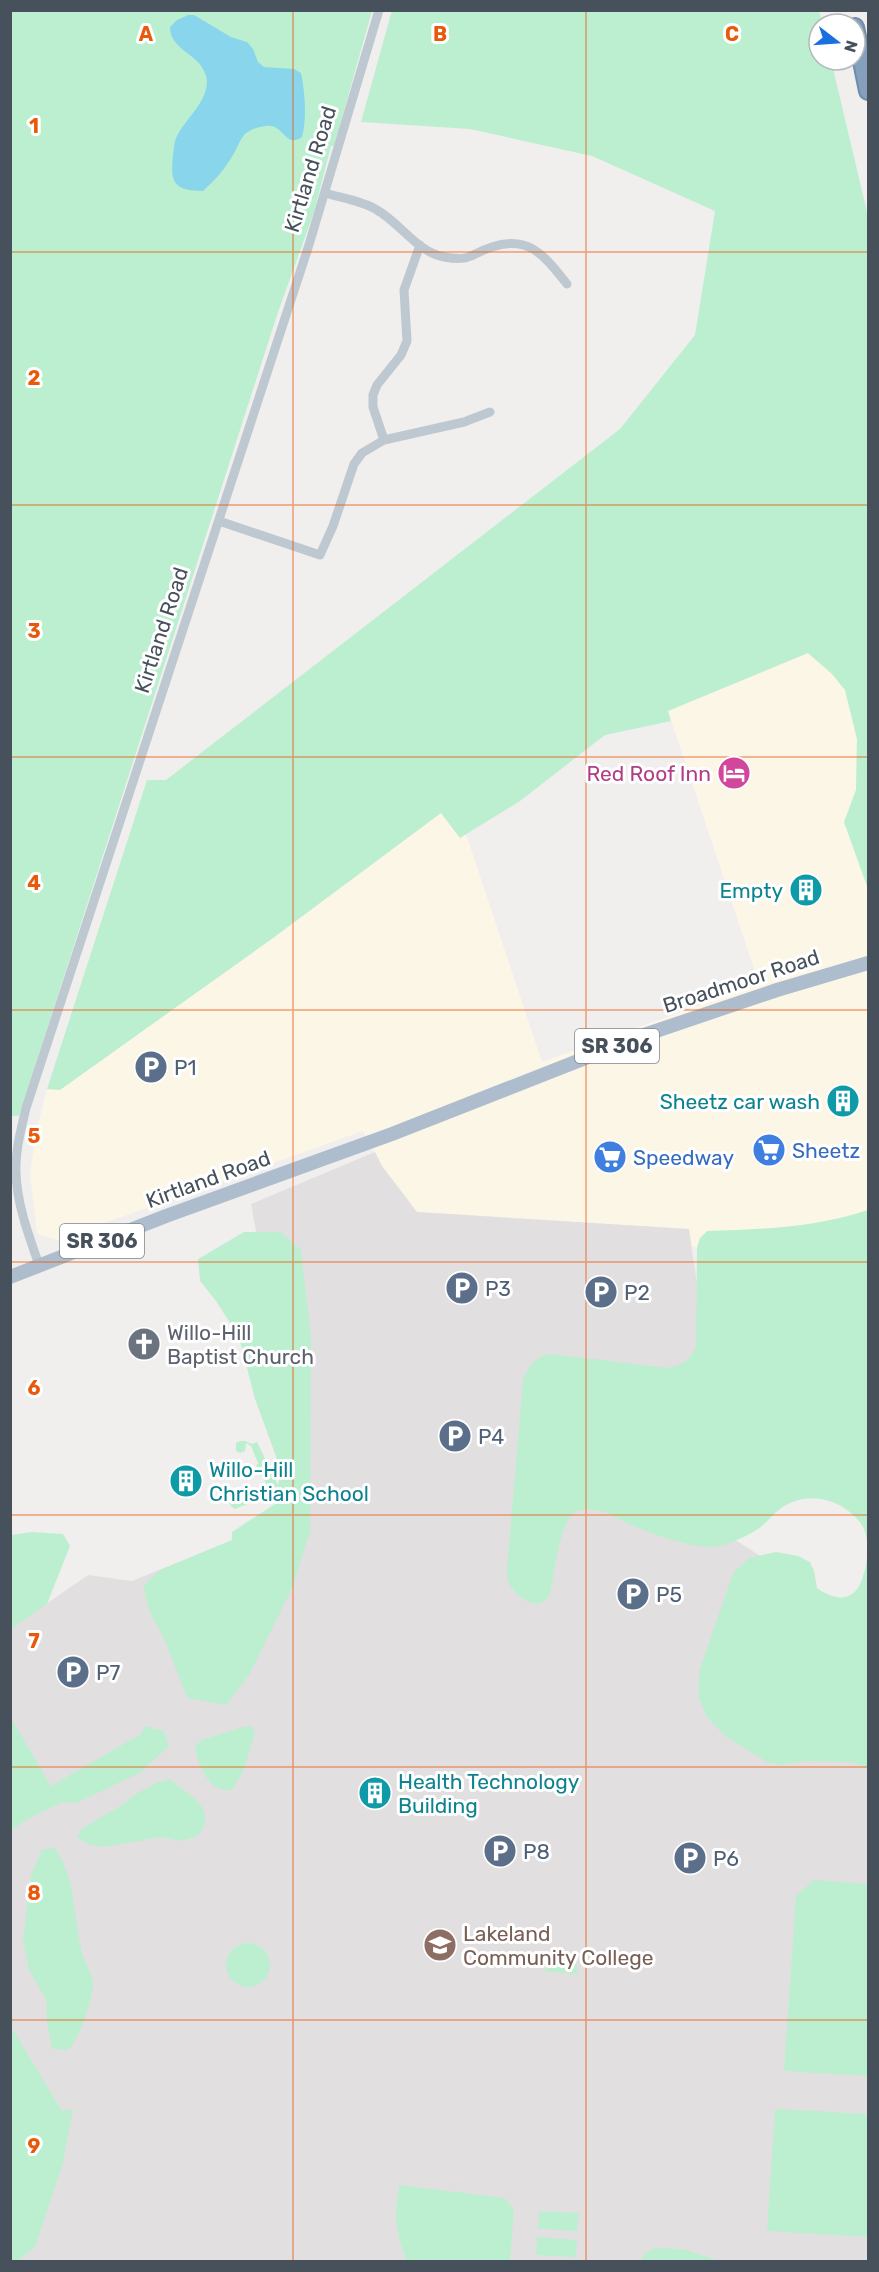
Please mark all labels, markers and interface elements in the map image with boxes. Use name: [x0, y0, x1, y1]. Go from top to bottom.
north arrow: [807, 12, 867, 72]
text: A: [139, 22, 154, 46]
text: B: [433, 22, 447, 46]
text: C: [725, 22, 739, 46]
text: N: [840, 38, 862, 55]
street label: Kirtland Road: [279, 103, 341, 235]
text: 1: [29, 114, 39, 138]
text: 2: [28, 366, 41, 390]
street label: Kirtland Road: [129, 564, 193, 696]
text: 3: [27, 619, 41, 643]
hotel icon: Red Roof Inn: [716, 755, 752, 791]
place label: Red Roof Inn: [586, 761, 711, 786]
text: 4: [27, 871, 41, 895]
building icon: Empty: [788, 872, 824, 908]
place label: Empty: [719, 878, 783, 903]
street label: Broadmoor Road: [660, 944, 822, 1018]
road number: SR 306: [575, 1029, 659, 1063]
parking icon: P1: [133, 1049, 169, 1085]
place label: P1: [174, 1055, 196, 1080]
building icon: Sheetz car wash: [825, 1083, 861, 1119]
place label: Sheetz car wash: [660, 1089, 820, 1114]
text: 5: [28, 1124, 41, 1148]
supermarket icon: Sheetz: [751, 1132, 787, 1168]
place label: Sheetz: [792, 1138, 860, 1163]
supermarket icon: Speedway: [592, 1139, 628, 1175]
street label: Kirtland Road: [142, 1145, 274, 1213]
place label: Speedway: [633, 1145, 734, 1170]
road number: SR 306: [60, 1224, 144, 1258]
parking icon: P3: [444, 1270, 480, 1306]
parking icon: P2: [583, 1274, 619, 1310]
place label: P3: [485, 1276, 511, 1301]
place label: P2: [624, 1280, 650, 1305]
place label: Willo-Hill Baptist Church: [167, 1320, 314, 1369]
church icon: Willo-Hill Baptist Church: [126, 1326, 162, 1362]
text: 6: [27, 1376, 41, 1400]
parking icon: P4: [437, 1418, 473, 1454]
place label: P4: [478, 1424, 504, 1449]
place label: Willo-Hill Christian School: [209, 1457, 369, 1506]
building icon: Willo-Hill Christian School: [168, 1463, 204, 1499]
parking icon: P5: [615, 1576, 651, 1612]
place label: P5: [656, 1582, 682, 1607]
text: 7: [28, 1629, 40, 1653]
parking icon: P7: [55, 1654, 91, 1690]
place label: P7: [96, 1660, 120, 1685]
place label: Health Technology Building: [398, 1769, 580, 1818]
building icon: Health Technology Building: [357, 1775, 393, 1811]
parking icon: P8: [482, 1833, 518, 1869]
place label: P8: [523, 1839, 550, 1864]
parking icon: P6: [672, 1840, 708, 1876]
place label: P6: [713, 1846, 739, 1871]
text: 8: [27, 1881, 41, 1905]
place label: Lakeland Community College: [463, 1921, 654, 1970]
school or university icon: Lakeland Community College: [422, 1927, 458, 1963]
text: 9: [28, 2134, 41, 2158]

